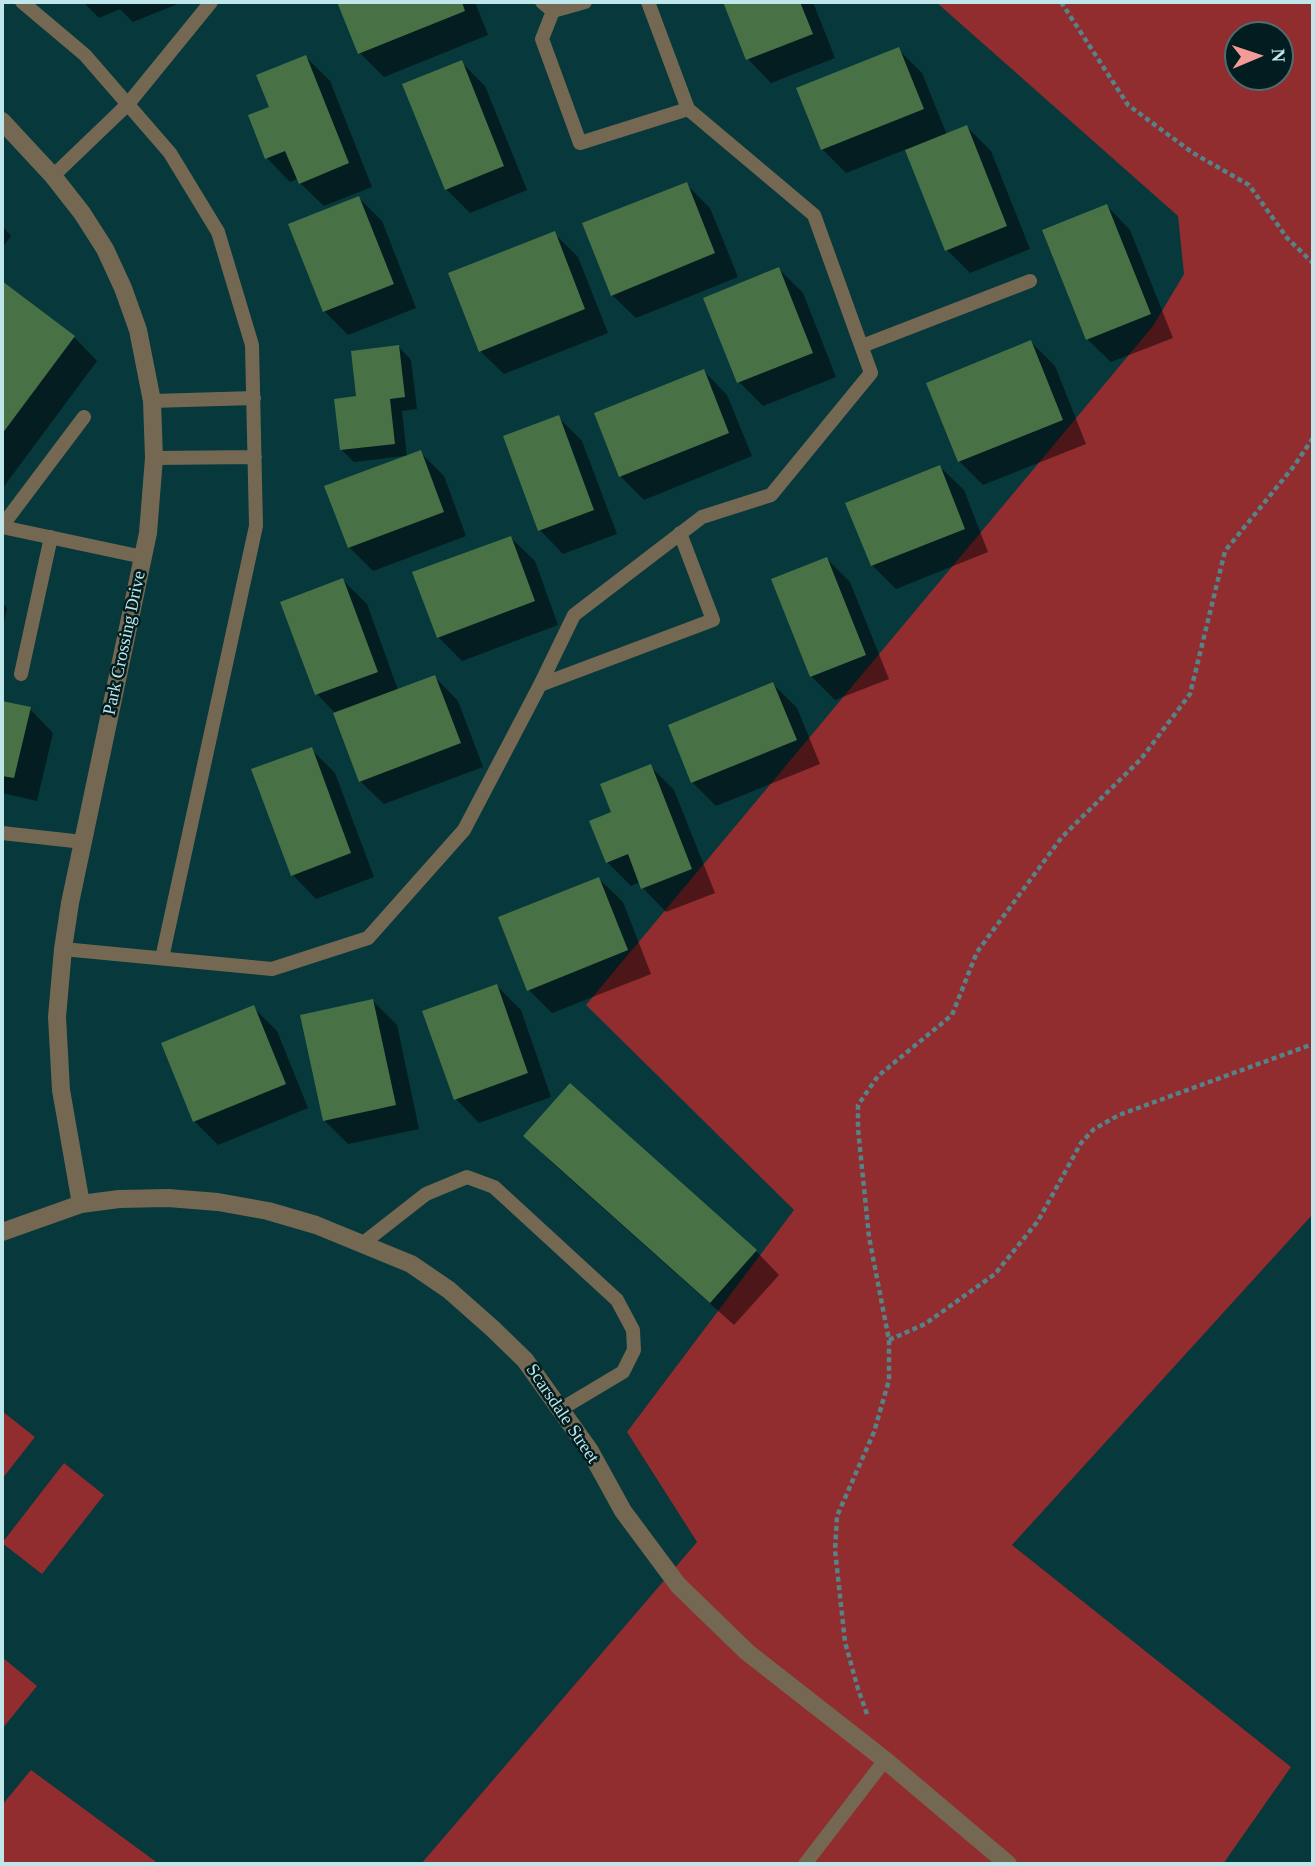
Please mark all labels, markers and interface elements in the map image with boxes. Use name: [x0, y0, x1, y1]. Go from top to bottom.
north arrow: [1224, 21, 1294, 91]
text: N: [1268, 48, 1289, 63]
street label: Park Crossing Drive: [99, 569, 151, 717]
street label: Scarsdale Street: [521, 1360, 603, 1468]

